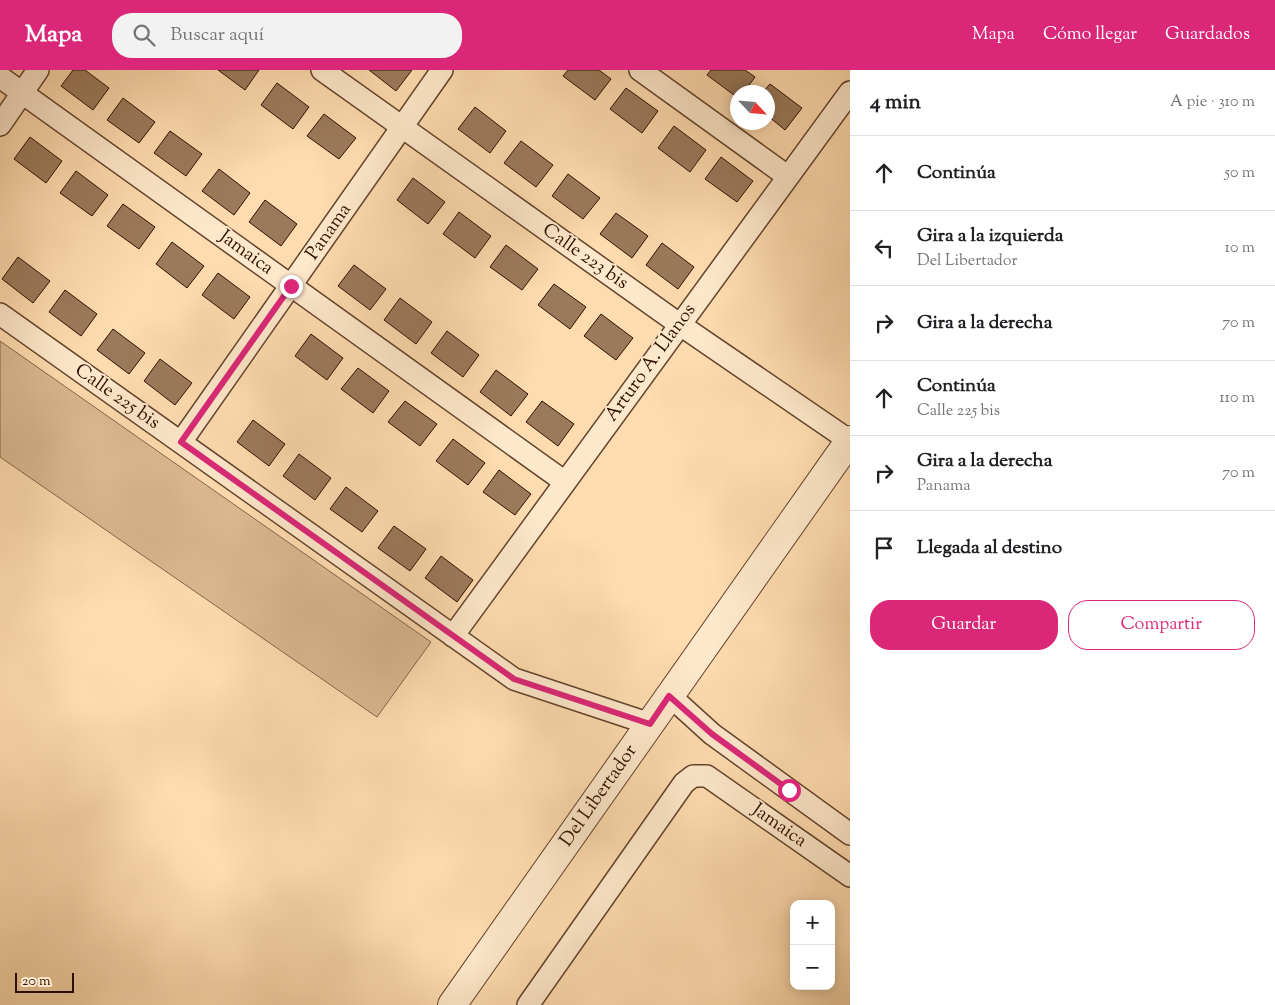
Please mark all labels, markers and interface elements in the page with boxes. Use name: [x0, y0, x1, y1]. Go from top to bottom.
search box: [112, 13, 462, 58]
text: Mapa: [25, 18, 82, 52]
icon: search: [130, 21, 158, 49]
text: Buscar aquí: [170, 22, 264, 49]
text: Mapa: [972, 22, 1015, 48]
text: Cómo llegar: [1043, 22, 1137, 48]
text: Guardados: [1165, 22, 1250, 48]
north arrow: [730, 85, 775, 130]
text: 4 min: [870, 88, 921, 118]
text: A pie · 310 m: [1170, 91, 1255, 114]
icon: ahead: [870, 159, 898, 187]
text: Continúa: [917, 160, 996, 187]
text: 50 m: [1224, 162, 1255, 185]
street label: Panama: [300, 198, 358, 266]
street label: Calle 223 bis: [536, 217, 634, 297]
street label: Jamaica: [212, 223, 279, 282]
text: Gira a la izquierda: [917, 223, 1063, 250]
icon: left: [870, 234, 898, 262]
text: 10 m: [1225, 237, 1255, 260]
text: Del Libertador: [917, 250, 1017, 273]
route end: [280, 275, 303, 298]
street label: Arturo A. Llanos: [599, 298, 703, 428]
icon: right: [870, 309, 898, 337]
text: Gira a la derecha: [917, 310, 1052, 337]
text: 70 m: [1222, 312, 1255, 335]
street label: Calle 225 bis: [69, 358, 165, 436]
text: Continúa: [917, 373, 996, 400]
icon: ahead: [870, 384, 898, 412]
text: 110 m: [1219, 387, 1255, 410]
text: Calle 225 bis: [917, 400, 1000, 423]
text: Gira a la derecha: [917, 448, 1052, 475]
icon: right: [870, 459, 898, 487]
text: 70 m: [1222, 462, 1255, 485]
text: Panama: [917, 475, 971, 498]
icon: arrive: [870, 534, 898, 562]
text: Llegada al destino: [917, 535, 1062, 562]
button: Guardar: [870, 600, 1058, 650]
button: Compartir: [1068, 600, 1255, 650]
street label: Del Libertador: [554, 739, 644, 853]
route start: [778, 779, 801, 802]
street label: Jamaica: [745, 797, 812, 855]
map controls: [790, 900, 835, 990]
button: +: [790, 900, 835, 945]
button: −: [790, 945, 835, 990]
scale bar: [15, 970, 74, 993]
text: 20 m: [22, 972, 51, 992]

